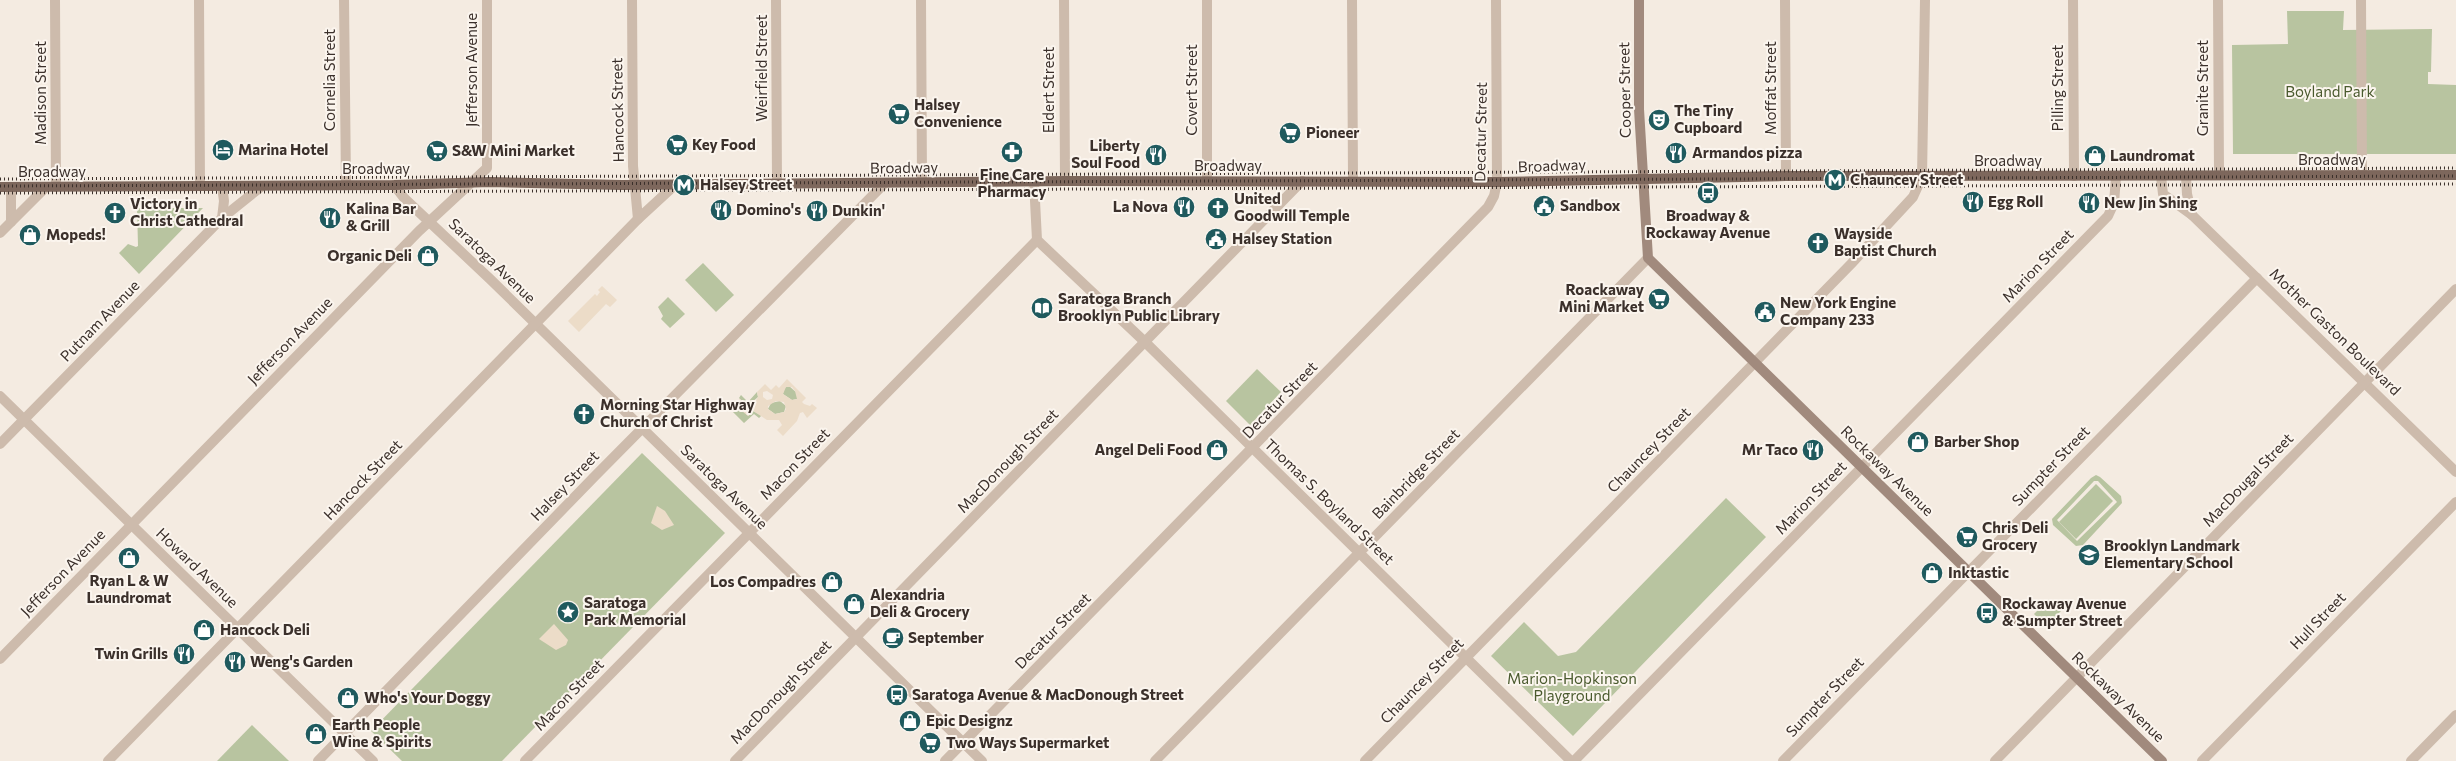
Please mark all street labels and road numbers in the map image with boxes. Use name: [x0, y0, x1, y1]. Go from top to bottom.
street label: Jefferson Avenue: [462, 13, 480, 127]
street label: Weirfield Street: [752, 14, 770, 122]
street label: Cornelia Street: [320, 29, 338, 131]
street label: Granite Street: [2193, 40, 2211, 136]
street label: Madison Street: [31, 41, 49, 145]
street label: Moffat Street: [1761, 41, 1779, 135]
street label: Cooper Street: [1614, 42, 1634, 138]
street label: Covert Street: [1182, 44, 1200, 136]
street label: Pilling Street: [2048, 45, 2066, 131]
street label: Eldert Street: [1039, 47, 1057, 133]
street label: Hancock Street: [607, 57, 627, 163]
street label: Decatur Street: [1470, 82, 1490, 182]
street label: Broadway: [2298, 150, 2366, 168]
street label: Broadway: [1974, 151, 2042, 169]
street label: Broadway: [1518, 155, 1587, 175]
street label: Broadway: [1194, 156, 1262, 174]
street label: Broadway: [870, 157, 938, 177]
street label: Broadway: [342, 159, 410, 177]
street label: Broadway: [18, 162, 86, 180]
street label: Saratoga Avenue: [445, 214, 540, 306]
street label: Marion Street: [1998, 225, 2077, 306]
street label: Mother Gaston Boulevard: [2266, 264, 2405, 399]
street label: Putnam Avenue: [56, 276, 143, 365]
street label: Jefferson Avenue: [243, 293, 335, 388]
street label: Decatur Street: [1238, 357, 1320, 442]
street label: Chauncey Street: [1603, 403, 1694, 496]
street label: MacDonough Street: [953, 405, 1061, 516]
street label: Rockaway Avenue: [1838, 421, 1938, 519]
street label: Sumpter Street: [2008, 422, 2093, 509]
street label: Macon Street: [756, 424, 833, 503]
street label: Bainbridge Street: [1368, 424, 1463, 522]
street label: MacDougal Street: [2198, 429, 2296, 530]
street label: Hancock Street: [319, 435, 405, 523]
street label: Thomas S. Boyland Street: [1261, 435, 1398, 568]
street label: Saratoga Avenue: [677, 440, 772, 532]
street label: Halsey Street: [526, 447, 602, 524]
street label: Marion Street: [1771, 457, 1850, 538]
street label: Howard Avenue: [153, 524, 242, 611]
street label: Jefferson Avenue: [16, 525, 108, 620]
street label: Hull Street: [2286, 588, 2349, 653]
street label: Decatur Street: [1011, 589, 1094, 672]
street label: Chauncey Street: [1376, 634, 1467, 727]
street label: MacDonough Street: [726, 636, 834, 747]
street label: Rockaway Avenue: [2069, 647, 2169, 745]
street label: Sumpter Street: [1782, 653, 1867, 740]
street label: Macon Street: [530, 655, 607, 734]

